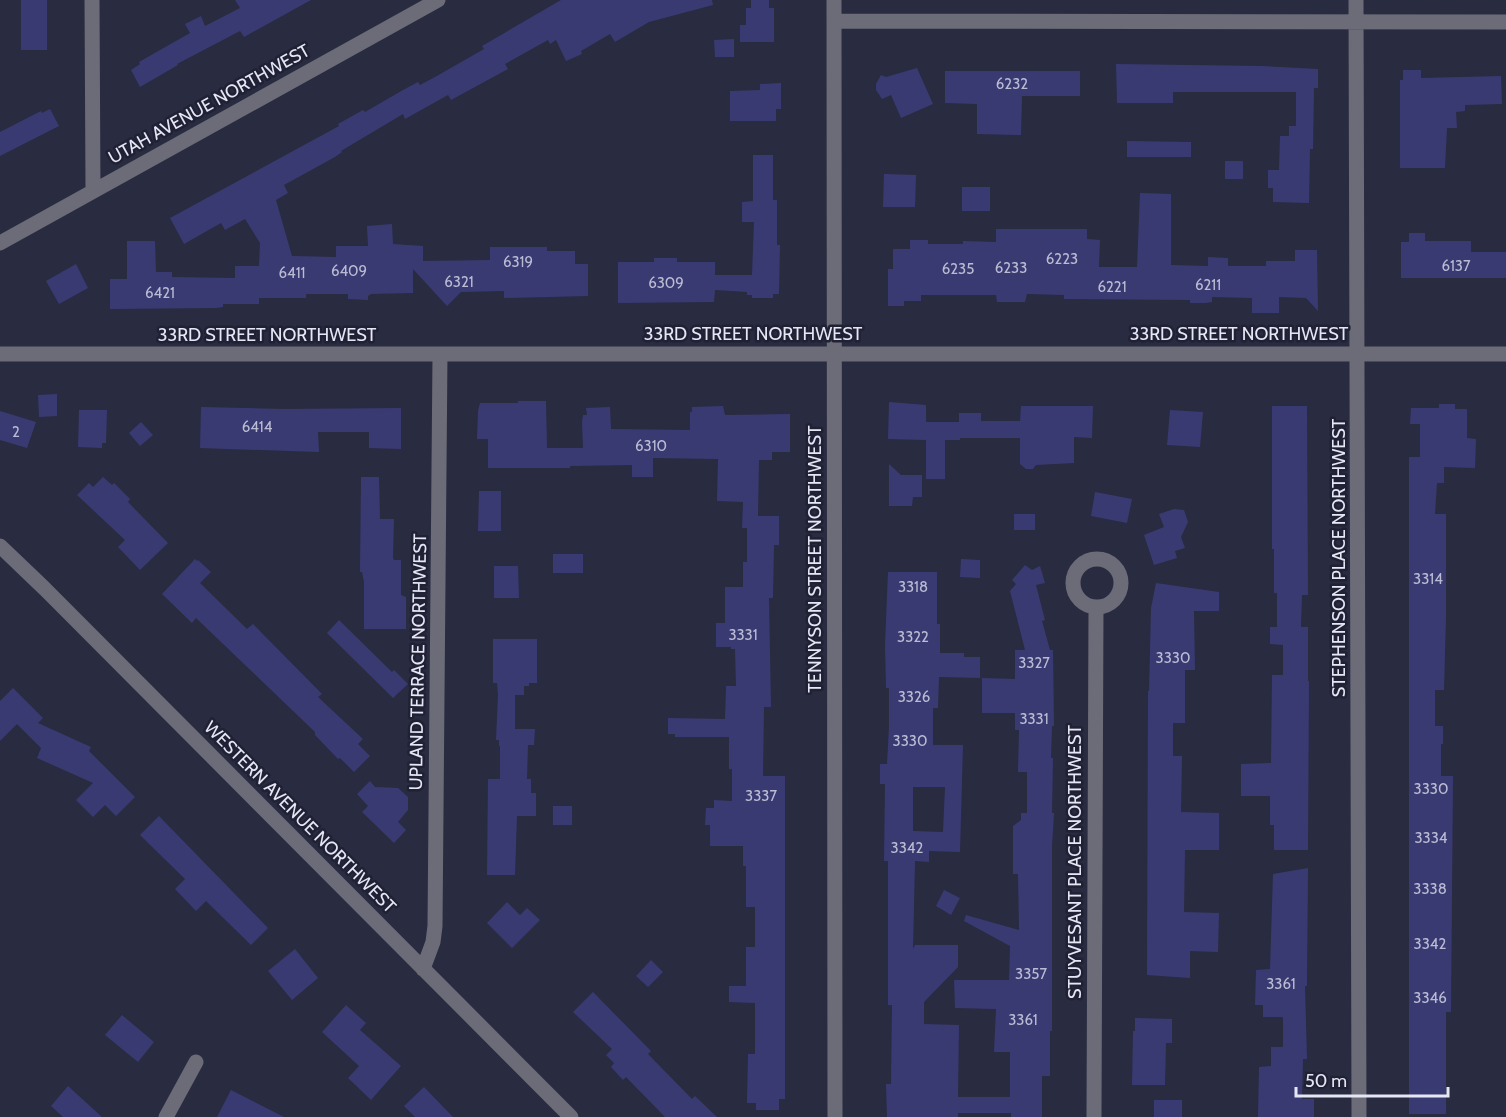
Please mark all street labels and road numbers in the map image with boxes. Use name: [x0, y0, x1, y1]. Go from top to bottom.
street label: UTAH AVENUE NORTHWEST: [104, 39, 314, 169]
street label: 33RD STREET NORTHWEST: [644, 323, 863, 345]
street label: 33RD STREET NORTHWEST: [1130, 323, 1349, 345]
street label: 33RD STREET NORTHWEST: [158, 324, 377, 346]
street label: STEPHENSON PLACE NORTHWEST: [1328, 418, 1350, 697]
street label: TENNYSON STREET NORTHWEST: [804, 425, 826, 693]
street label: UPLAND TERRACE NORTHWEST: [405, 533, 431, 791]
street label: WESTERN AVENUE NORTHWEST: [200, 717, 401, 918]
street label: STUYVESANT PLACE NORTHWEST: [1064, 725, 1086, 999]

